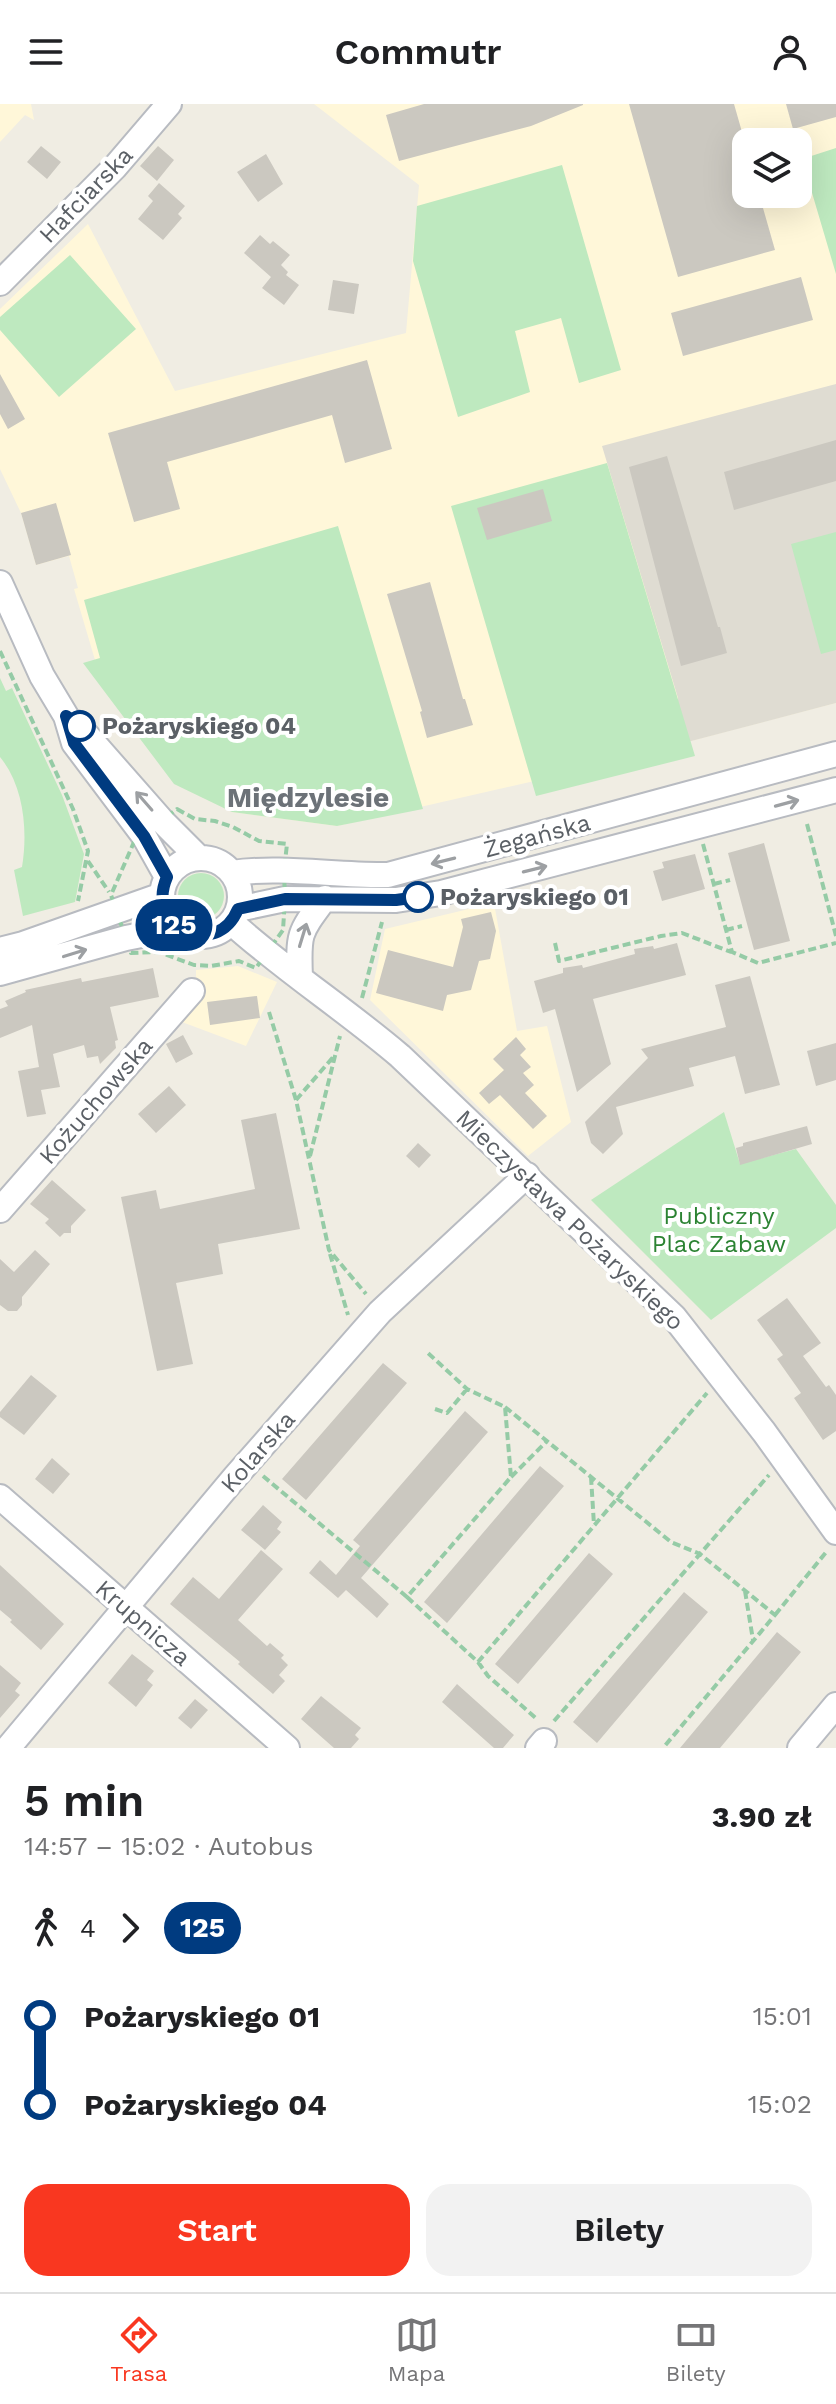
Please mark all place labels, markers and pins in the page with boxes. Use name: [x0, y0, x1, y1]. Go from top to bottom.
marker: Pożaryskiego 04: [65, 711, 95, 741]
place label: Pożaryskiego 04: [102, 712, 296, 740]
marker: Pożaryskiego 01: [403, 882, 433, 912]
place label: Pożaryskiego 01: [440, 883, 629, 911]

